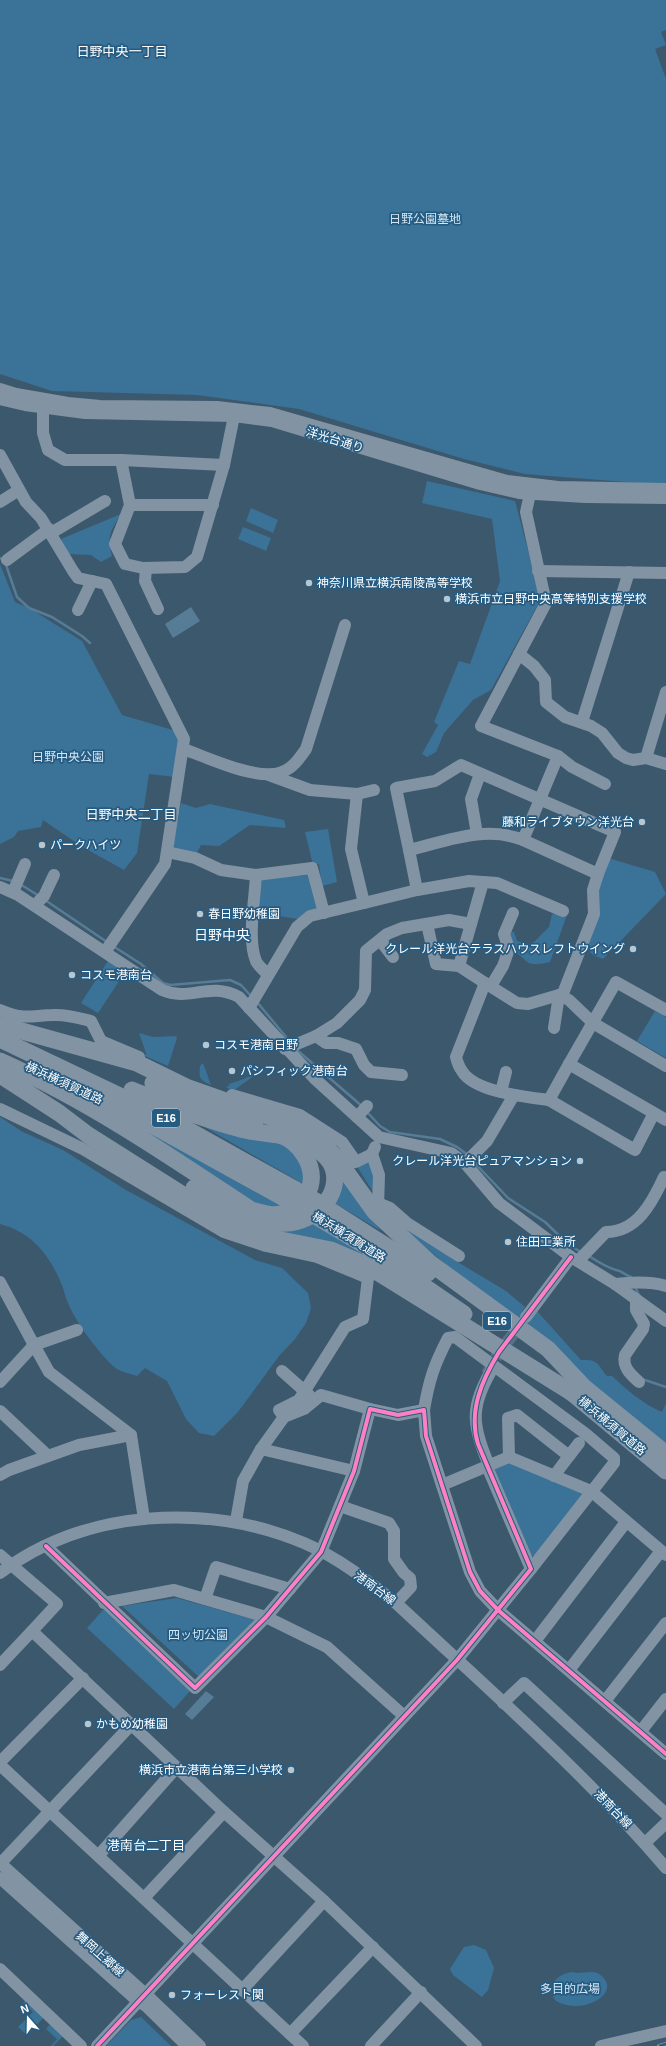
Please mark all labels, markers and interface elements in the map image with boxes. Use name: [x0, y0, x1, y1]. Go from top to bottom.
district label: 日野中央一丁目: [76, 44, 168, 59]
park label: 日野公園墓地: [389, 212, 461, 226]
street label: 洋光台通り: [304, 425, 366, 455]
place label: 神奈川県立横浜南陵高等学校: [317, 576, 473, 590]
marker: 神奈川県立横浜南陵高等学校: [304, 578, 314, 588]
place label: 横浜市立日野中央高等特別支援学校: [455, 592, 647, 606]
marker: 横浜市立日野中央高等特別支援学校: [442, 594, 452, 604]
park label: 日野中央公園: [32, 750, 104, 764]
district label: 日野中央二丁目: [85, 807, 177, 822]
place label: 藤和ライブタウン洋光台: [502, 815, 634, 829]
marker: 藤和ライブタウン洋光台: [637, 817, 647, 827]
place label: パークハイツ: [50, 838, 121, 852]
marker: パークハイツ: [37, 840, 47, 850]
place label: 春日野幼稚園: [208, 907, 280, 921]
marker: 春日野幼稚園: [195, 909, 205, 919]
district label: 日野中央: [194, 927, 250, 943]
place label: クレール洋光台テラスハウスレフトウイング: [385, 942, 625, 956]
marker: クレール洋光台テラスハウスレフトウイング: [628, 944, 638, 954]
place label: コスモ港南台: [80, 968, 152, 982]
marker: コスモ港南台: [67, 970, 77, 980]
place label: コスモ港南日野: [214, 1038, 298, 1052]
marker: コスモ港南日野: [201, 1040, 211, 1050]
street label: 横浜横須賀道路: [23, 1059, 105, 1107]
place label: パシフィック港南台: [240, 1064, 348, 1078]
marker: パシフィック港南台: [227, 1066, 237, 1076]
road number: E16: [152, 1109, 180, 1127]
place label: クレール洋光台ピュアマンション: [392, 1154, 572, 1168]
marker: クレール洋光台ピュアマンション: [575, 1156, 585, 1166]
street label: 横浜横須賀道路: [310, 1209, 388, 1265]
place label: 住田工業所: [516, 1235, 576, 1249]
marker: 住田工業所: [503, 1237, 513, 1247]
road number: E16: [483, 1312, 511, 1330]
street label: 横浜横須賀道路: [575, 1394, 649, 1458]
street label: 港南台線: [351, 1568, 399, 1608]
park label: 四ッ切公園: [168, 1628, 228, 1642]
place label: かもめ幼稚園: [96, 1717, 168, 1731]
marker: かもめ幼稚園: [83, 1719, 93, 1729]
place label: 横浜市立港南台第三小学校: [139, 1763, 283, 1777]
marker: 横浜市立港南台第三小学校: [286, 1765, 296, 1775]
street label: 港南台線: [591, 1787, 635, 1831]
district label: 港南台二丁目: [107, 1838, 185, 1853]
street label: 舞岡上郷線: [73, 1929, 127, 1979]
park label: 多目的広場: [540, 1982, 600, 1996]
place label: フォーレスト関: [180, 1988, 264, 2002]
marker: フォーレスト関: [167, 1990, 177, 2000]
north arrow: [8, 1998, 48, 2038]
text: N: [19, 2002, 30, 2016]

